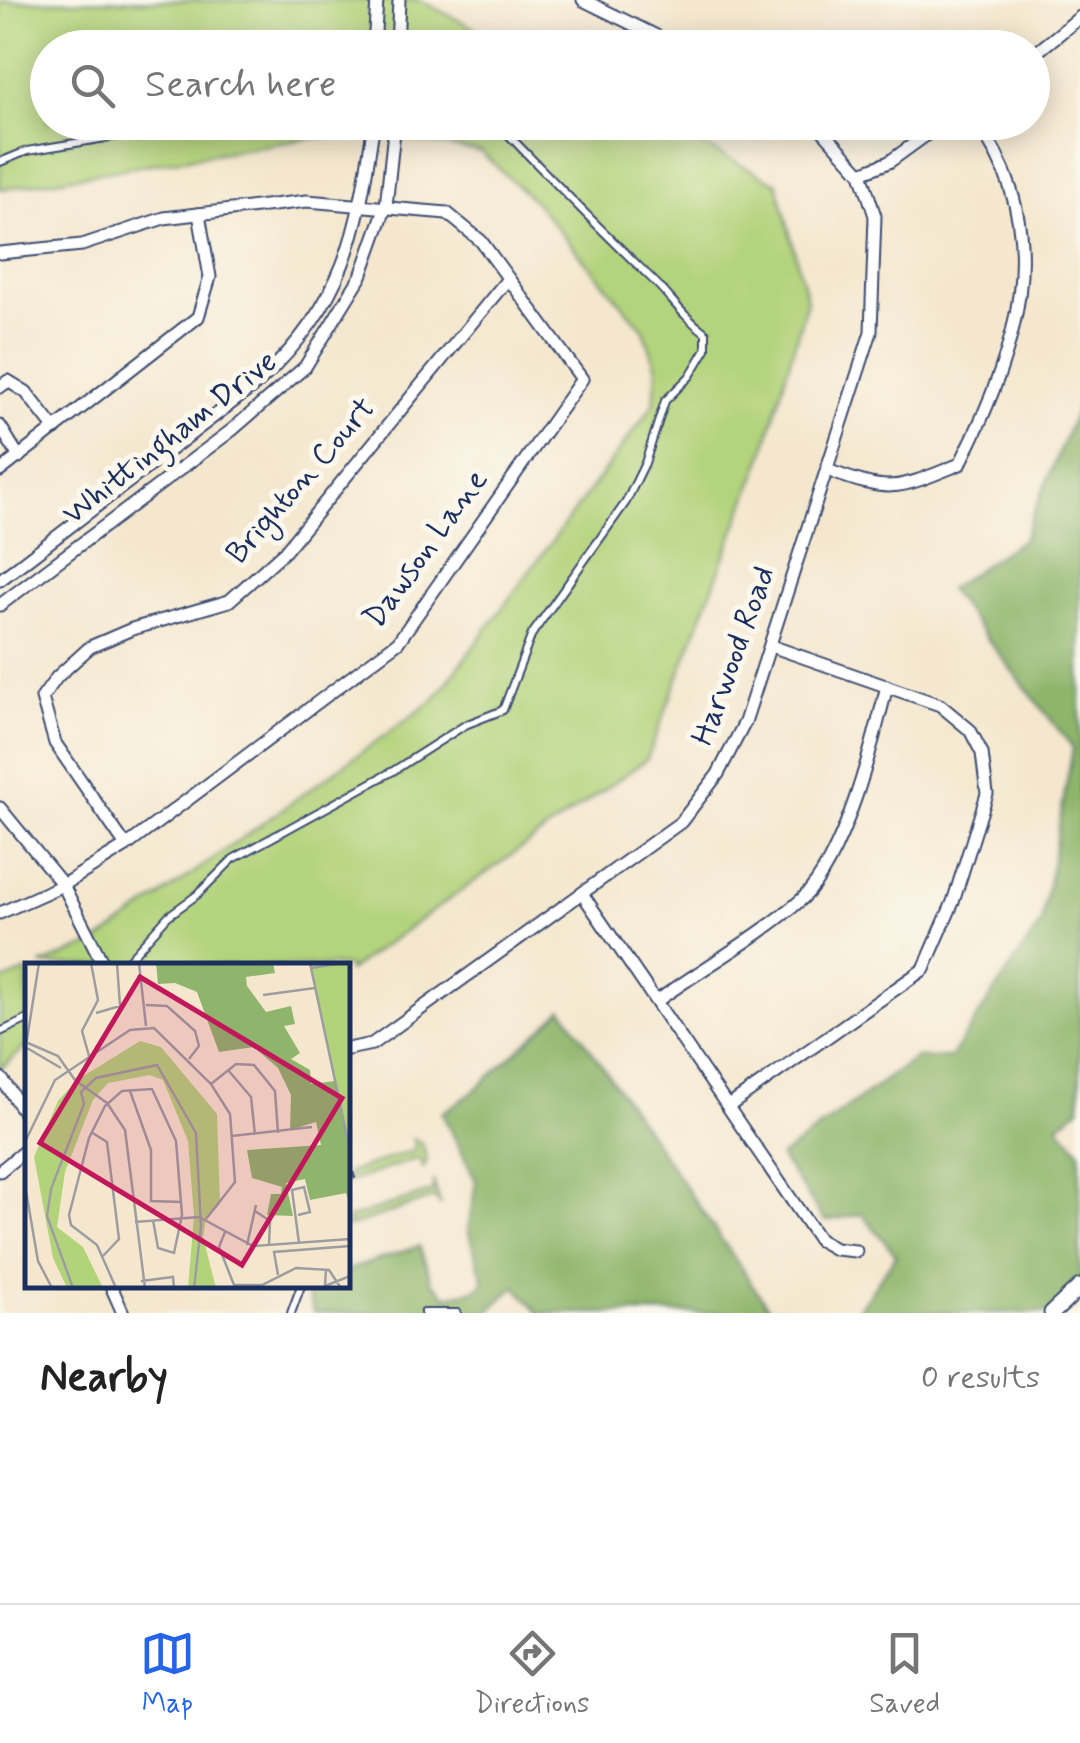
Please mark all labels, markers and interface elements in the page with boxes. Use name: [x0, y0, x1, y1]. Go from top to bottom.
search box: [30, 30, 1050, 140]
icon: search: [65, 58, 120, 113]
text: Search here: [145, 61, 336, 110]
street label: Whittingham Drive: [54, 341, 288, 537]
street label: Brighton Court: [217, 389, 387, 575]
street label: Dawson Lane: [354, 461, 498, 637]
street label: Harwood Road: [682, 561, 786, 751]
inset map: [25, 963, 350, 1288]
text: Nearby: [40, 1351, 168, 1406]
text: 0 results: [921, 1357, 1040, 1399]
tab: Map: [140, 1626, 195, 1723]
tab: Directions: [475, 1626, 590, 1723]
tab: Saved: [869, 1626, 940, 1723]

